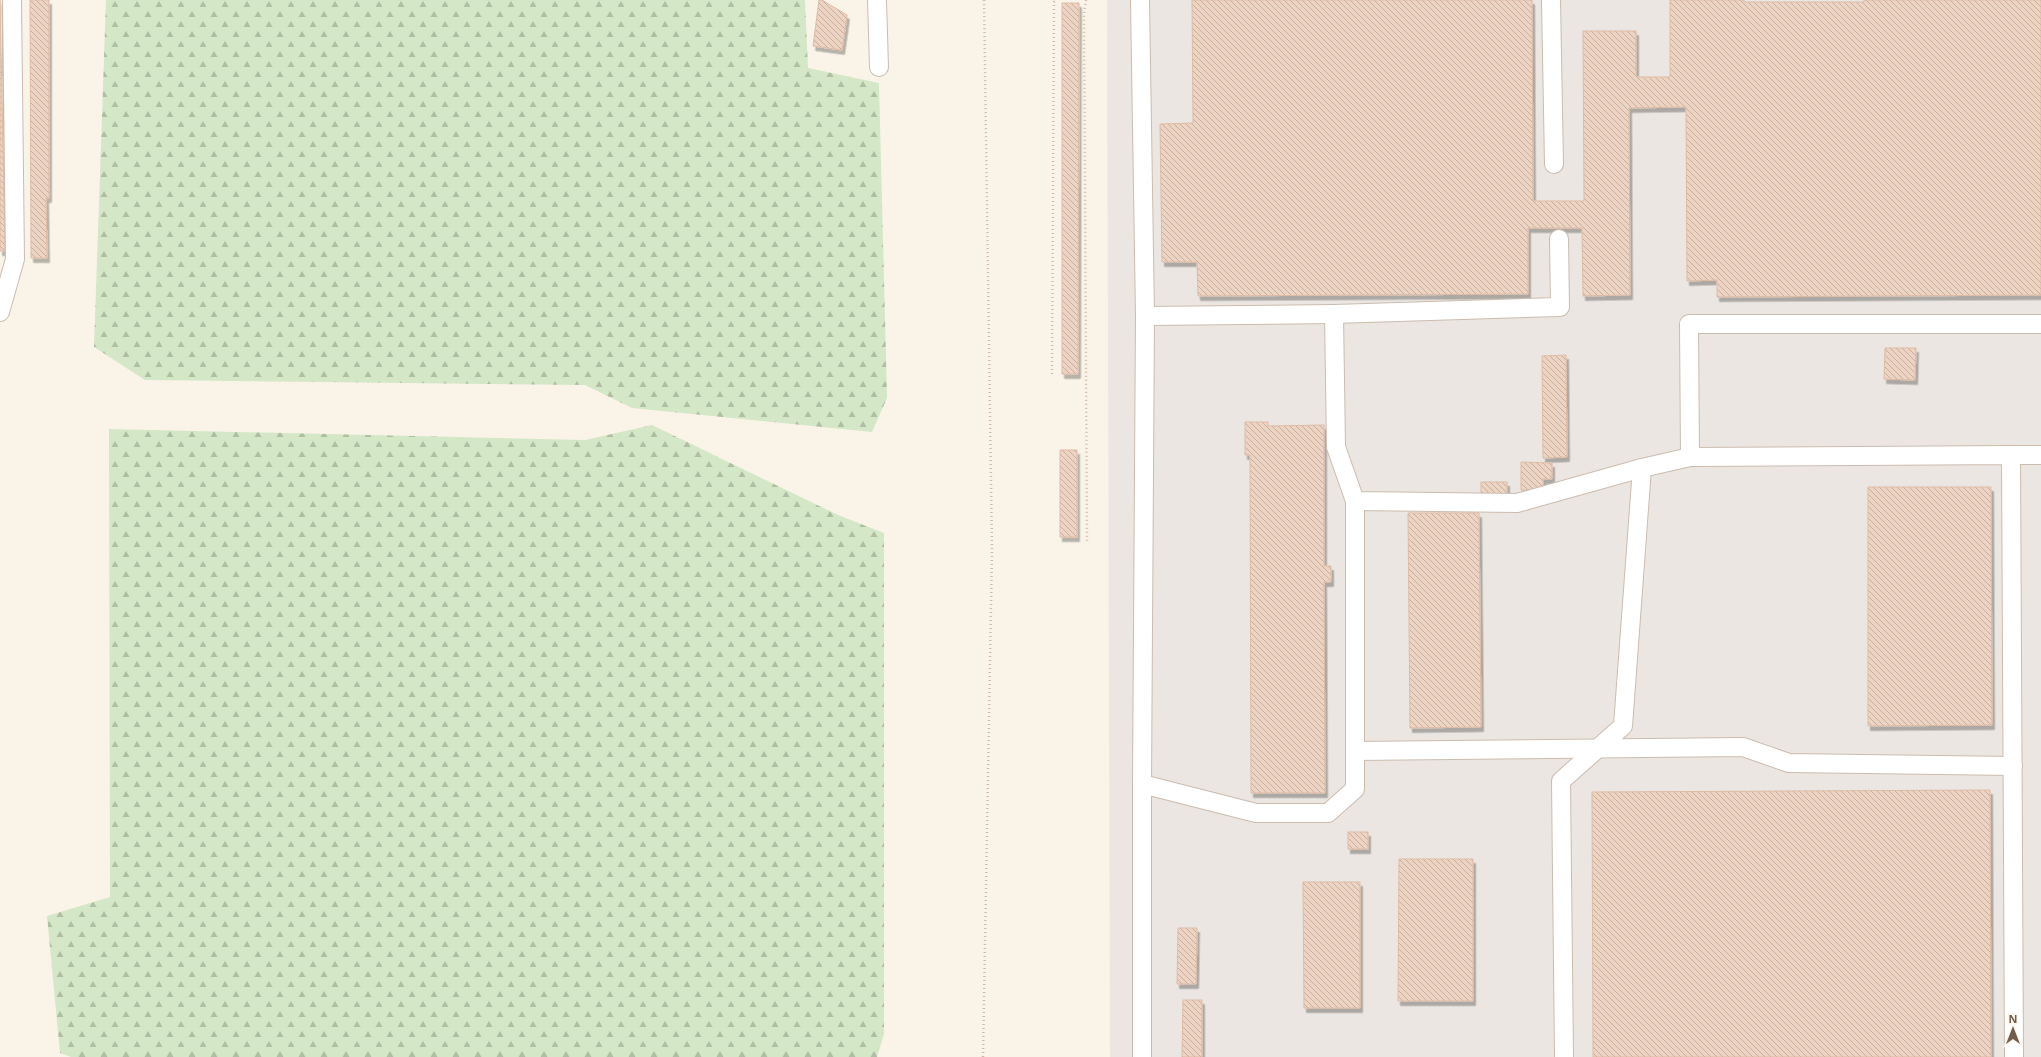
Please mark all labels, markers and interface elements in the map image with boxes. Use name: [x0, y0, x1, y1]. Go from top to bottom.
north arrow: [1993, 1009, 2033, 1049]
text: N: [2009, 1011, 2017, 1026]

